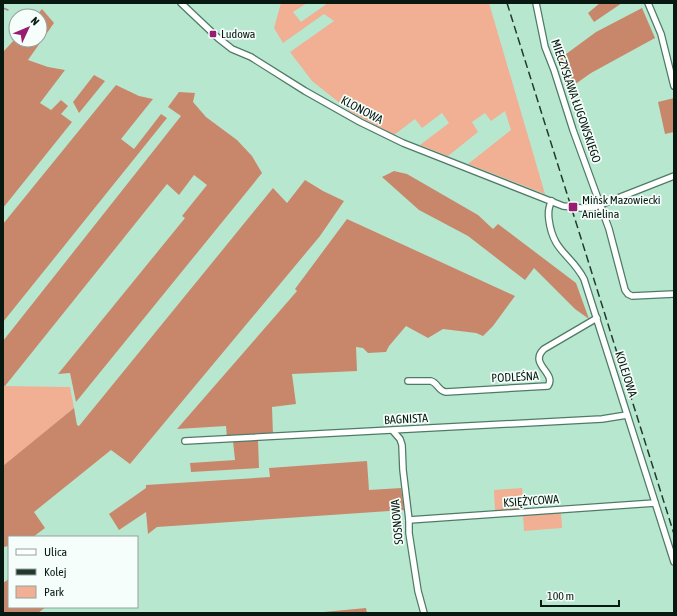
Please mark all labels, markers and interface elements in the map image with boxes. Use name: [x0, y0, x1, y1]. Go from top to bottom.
north arrow: [8, 8, 48, 48]
text: N: [29, 15, 42, 28]
place label: Ludowa: [221, 27, 255, 41]
marker: Ludowa: [208, 29, 218, 39]
street label: MIECZYSŁAWA ŁUGOWSKIEGO: [548, 37, 604, 165]
street label: KLONOWA: [339, 93, 386, 127]
place label: Mińsk Mazowiecki Anielina: [582, 193, 661, 221]
marker: Mińsk Mazowiecki Anielina: [567, 201, 579, 213]
street label: KOLEJOWA: [612, 349, 640, 399]
street label: PODLEŚNA: [491, 369, 539, 385]
street label: BAGNISTA: [384, 411, 428, 427]
street label: KSIĘŻYCOWA: [503, 492, 559, 510]
street label: SOSNOWA: [388, 499, 406, 545]
legend: [8, 536, 138, 608]
text: Ulica: [44, 545, 67, 559]
text: Kolej: [44, 565, 67, 579]
scale bar: [541, 582, 619, 608]
text: Park: [44, 585, 65, 599]
text: 100 m: [547, 589, 574, 603]

